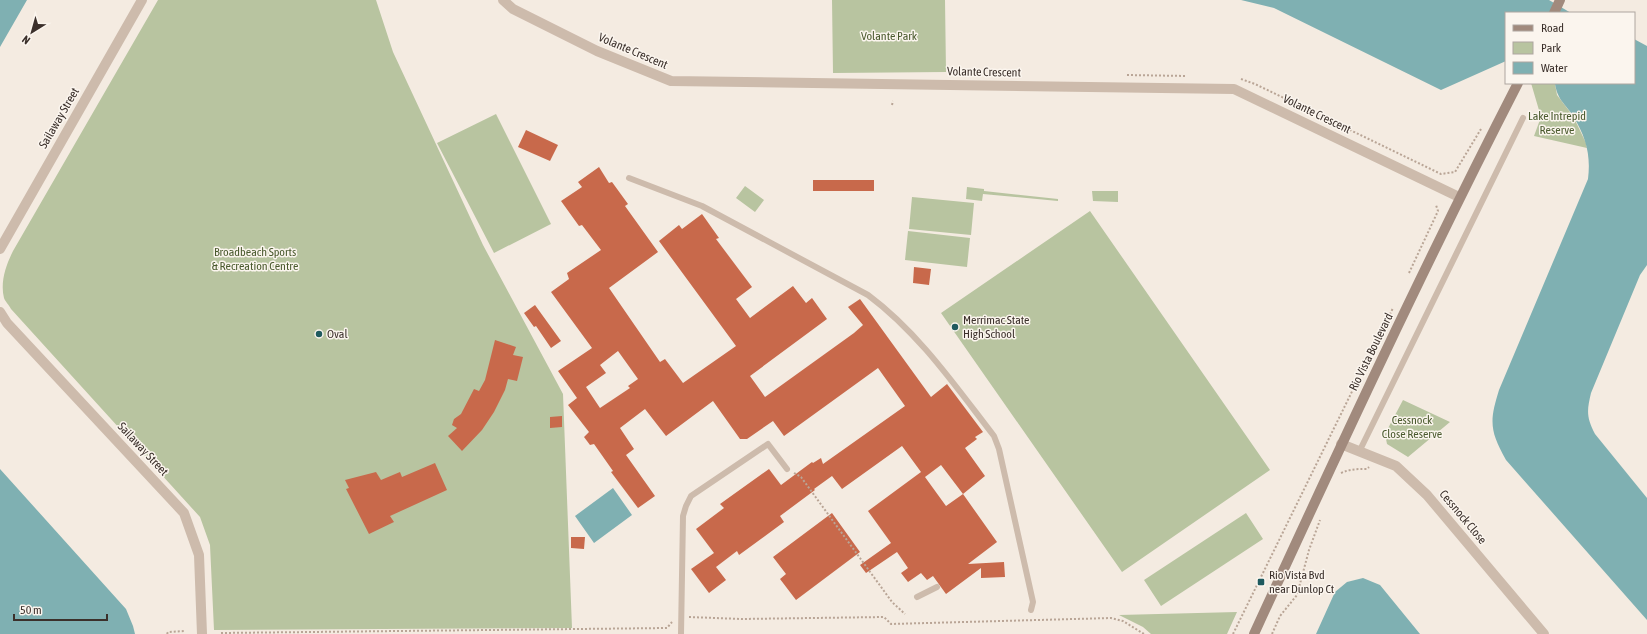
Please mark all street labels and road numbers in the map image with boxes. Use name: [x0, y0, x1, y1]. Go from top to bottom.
street label: Volante Crescent: [596, 30, 670, 72]
street label: Volante Crescent: [947, 64, 1022, 80]
street label: Sailaway Street: [36, 85, 82, 151]
street label: Volante Crescent: [1281, 91, 1354, 137]
street label: Rio Vista Boulevard: [1346, 311, 1396, 393]
street label: Sailaway Street: [115, 419, 172, 479]
street label: Cessnock Close: [1436, 487, 1490, 547]

